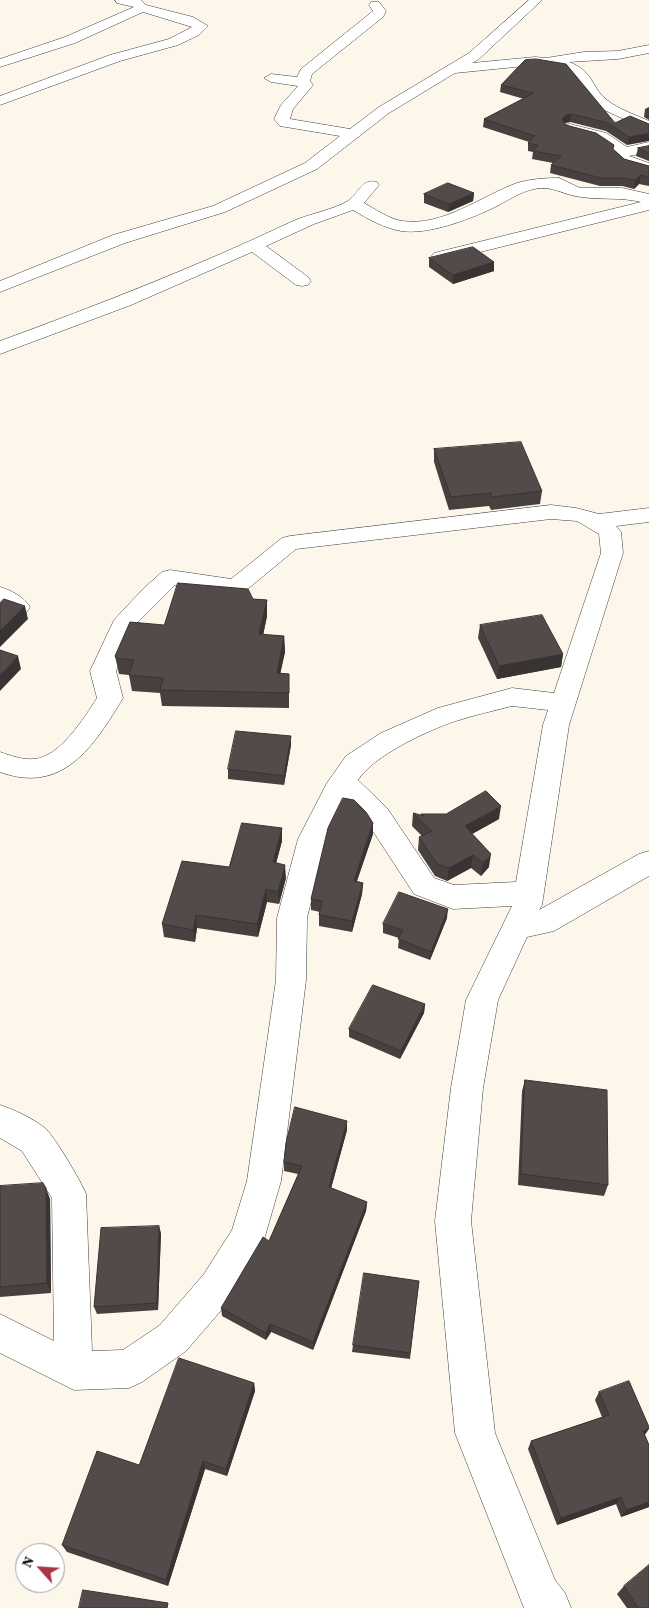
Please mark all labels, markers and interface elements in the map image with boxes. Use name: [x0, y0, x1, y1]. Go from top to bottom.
north arrow: [15, 1543, 65, 1593]
text: N: [16, 1553, 39, 1571]

